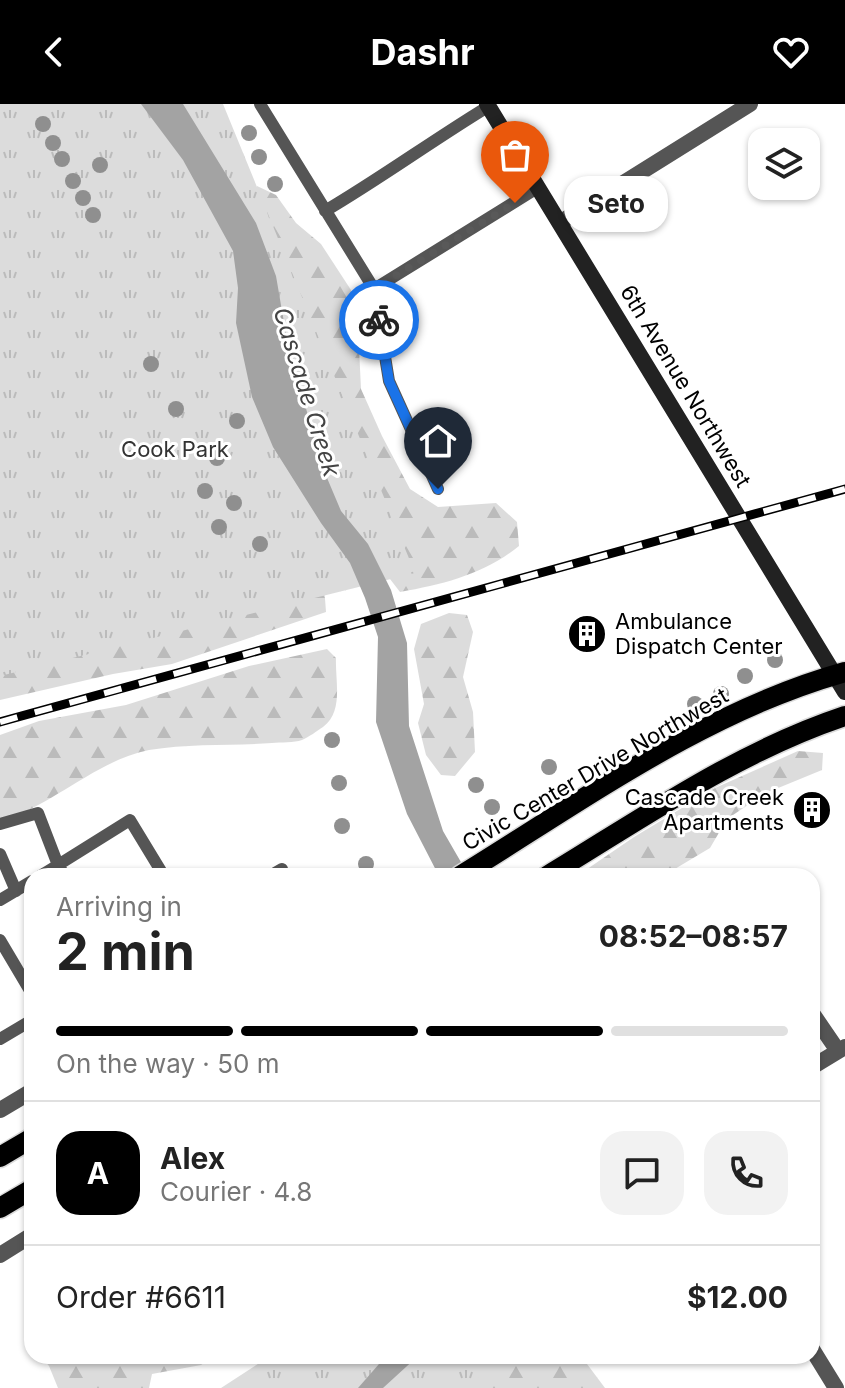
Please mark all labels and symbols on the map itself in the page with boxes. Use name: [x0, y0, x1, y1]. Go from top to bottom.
pin: [481, 121, 549, 203]
callout: Seto: [563, 175, 667, 231]
courier: [339, 280, 419, 360]
street label: 6th Avenue Northwest: [615, 280, 757, 492]
water label: Cascade Creek: [267, 304, 347, 481]
pin: [404, 407, 472, 489]
park label: Cook Park: [121, 436, 229, 462]
place label: Ambulance Dispatch Center: [615, 608, 783, 659]
building icon: Ambulance Dispatch Center: [566, 613, 608, 655]
street label: Civic Center Drive Northwest: [457, 682, 733, 856]
place label: Cascade Creek Apartments: [625, 784, 784, 835]
building icon: Cascade Creek Apartments: [791, 789, 833, 831]

